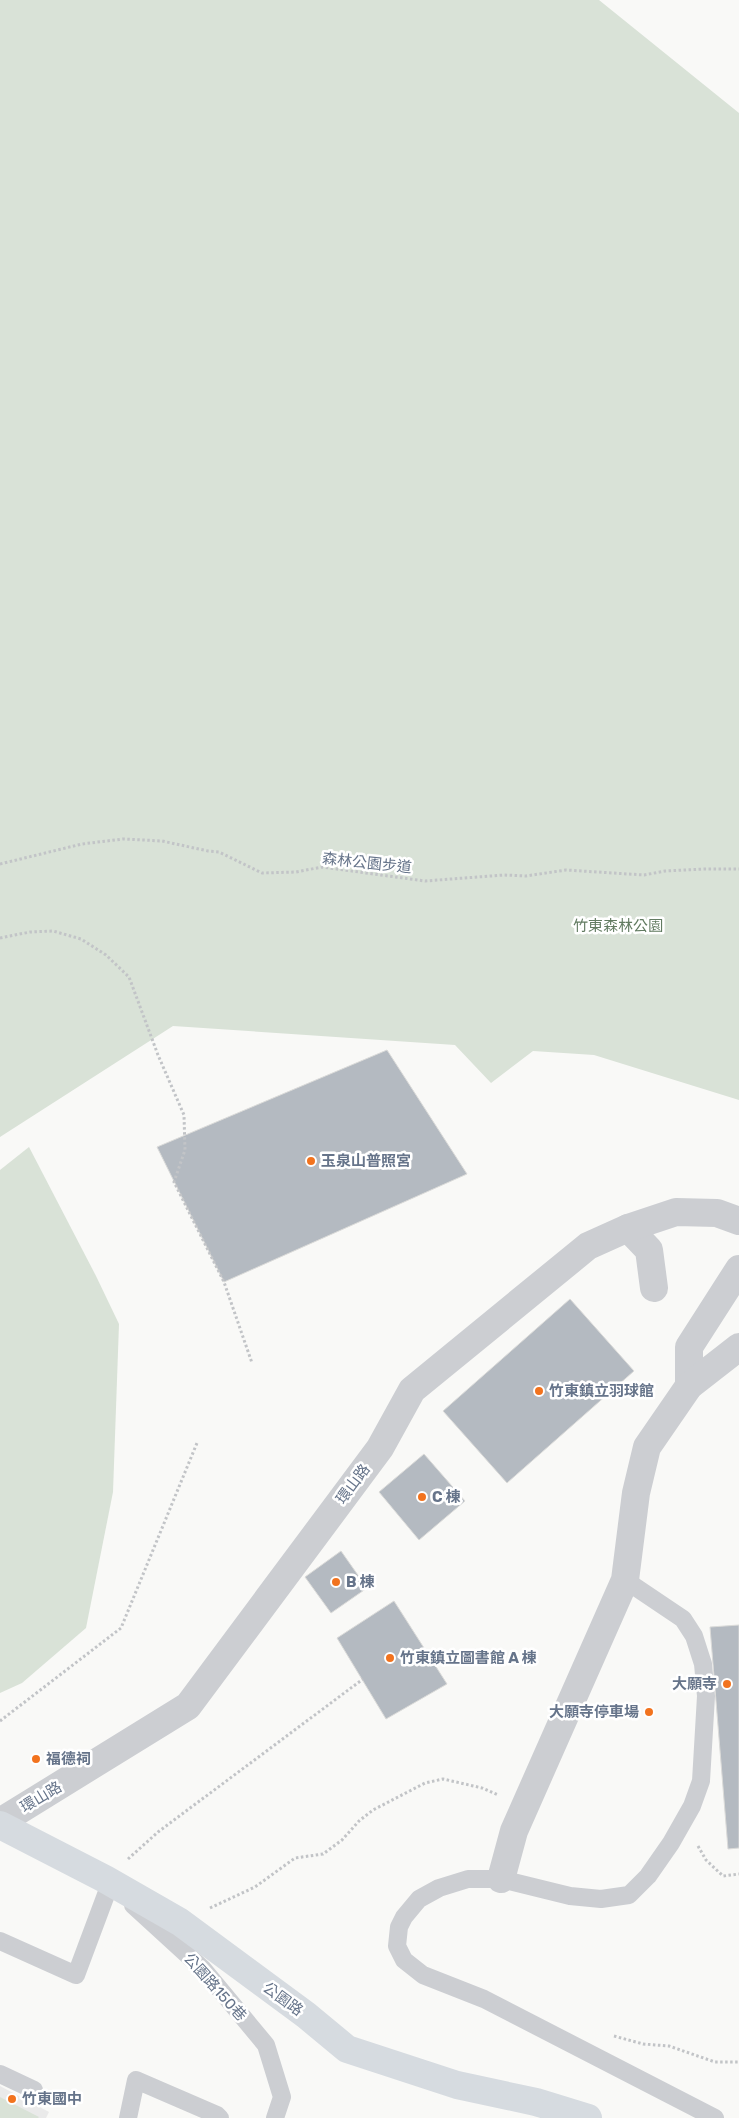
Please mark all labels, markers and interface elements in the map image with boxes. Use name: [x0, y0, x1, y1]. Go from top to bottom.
street label: 森林公園步道: [321, 849, 413, 877]
park label: 竹東森林公園: [573, 917, 663, 935]
place label: 玉泉山普照宮: [321, 1152, 411, 1170]
marker: 玉泉山普照宮: [305, 1155, 317, 1167]
place label: 竹東鎮立羽球館: [549, 1382, 654, 1400]
marker: 竹東鎮立羽球館: [533, 1385, 545, 1397]
street label: 環山路: [332, 1461, 374, 1507]
place label: C 棟: [432, 1488, 461, 1506]
marker: C 棟: [416, 1491, 428, 1503]
place label: B 棟: [346, 1573, 375, 1591]
marker: B 棟: [330, 1576, 342, 1588]
place label: 竹東鎮立圖書館 A 棟: [400, 1649, 537, 1667]
marker: 竹東鎮立圖書館 A 棟: [384, 1652, 396, 1664]
place label: 大願寺: [672, 1675, 717, 1693]
marker: 大願寺: [721, 1678, 733, 1690]
place label: 大願寺停車場: [549, 1703, 639, 1721]
marker: 大願寺停車場: [643, 1706, 655, 1718]
place label: 福德祠: [46, 1750, 91, 1768]
marker: 福德祠: [30, 1753, 42, 1765]
street label: 環山路: [17, 1778, 65, 1816]
street label: 公園路150巷: [180, 1949, 250, 2025]
street label: 公園路: [260, 1978, 306, 2020]
place label: 竹東國中: [22, 2090, 82, 2108]
marker: 竹東國中: [6, 2093, 18, 2105]

